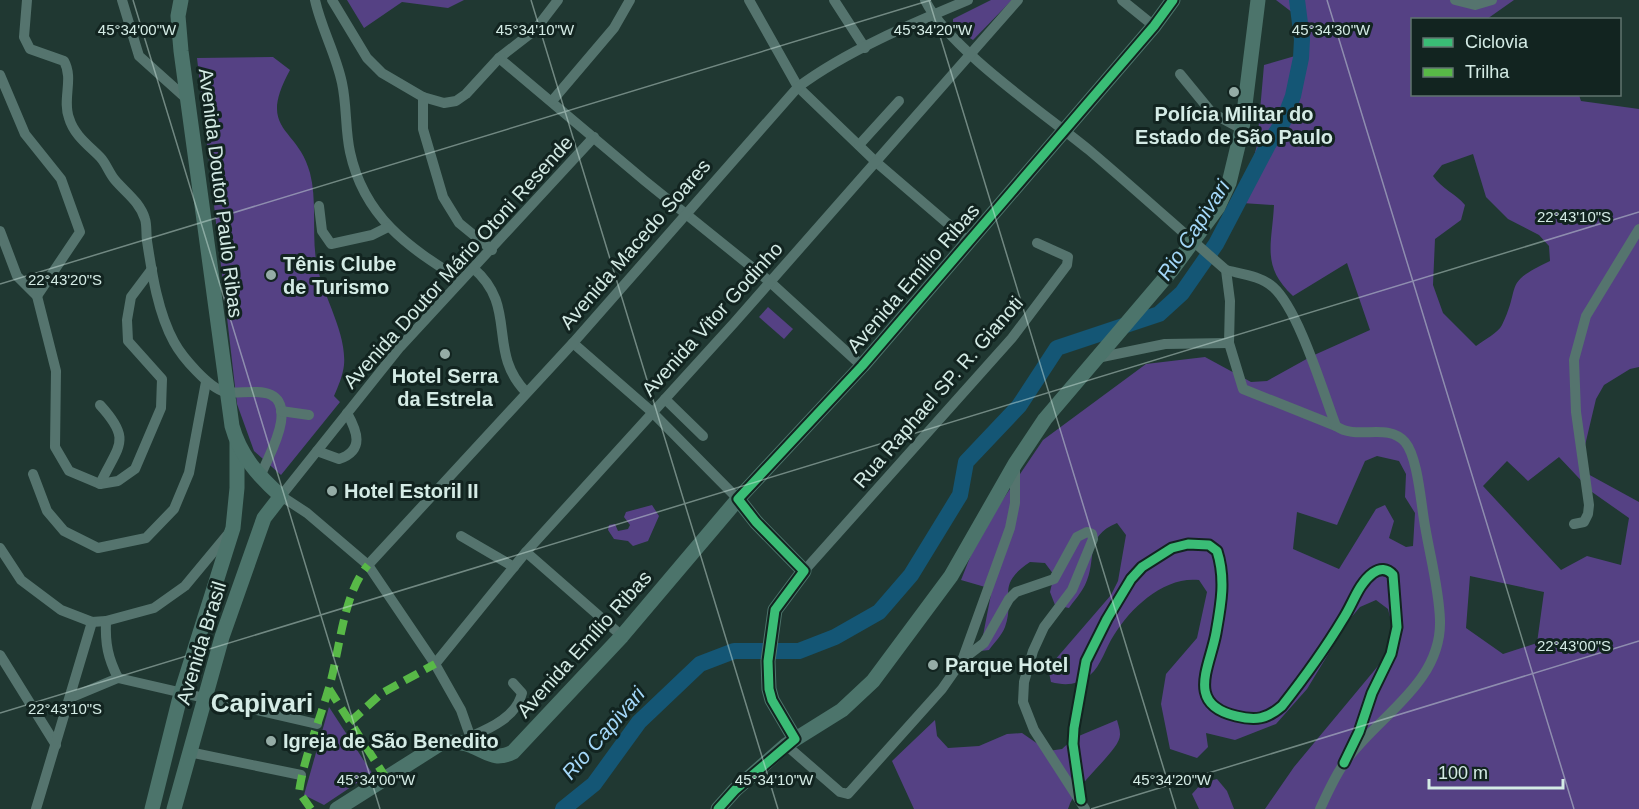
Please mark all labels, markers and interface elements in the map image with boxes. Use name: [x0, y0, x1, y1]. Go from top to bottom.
legend: [1411, 18, 1621, 96]
text: 45°34'00"W: [98, 21, 177, 38]
text: 45°34'10"W: [496, 21, 575, 38]
text: 45°34'20"W: [894, 21, 973, 38]
text: 45°34'30"W: [1292, 21, 1371, 38]
text: Ciclovia: [1465, 32, 1529, 52]
text: Trilha: [1465, 62, 1510, 82]
street label: Avenida Doutor Paulo Ribas: [195, 67, 247, 319]
marker: Polícia Militar do Estado de São Paulo: [1227, 85, 1241, 99]
place label: Polícia Militar do Estado de São Paulo: [1135, 103, 1333, 148]
street label: Avenida Doutor Mário Otoni Resende: [339, 131, 577, 393]
street label: Avenida Macedo Soares: [555, 155, 715, 333]
water label: Rio Capivari: [1152, 175, 1235, 284]
street label: Avenida Emílio Ribas: [842, 199, 984, 357]
text: 22°43'10"S: [1537, 208, 1611, 225]
street label: Avenida Vitor Godinho: [637, 238, 787, 400]
place label: Tênis Clube de Turismo: [283, 253, 396, 298]
marker: Tênis Clube de Turismo: [264, 268, 278, 282]
text: 22°43'20"S: [28, 271, 102, 288]
street label: Rua Raphael SP. R. Gianoti: [849, 292, 1027, 492]
marker: Hotel Serra da Estrela: [438, 347, 452, 361]
place label: Hotel Serra da Estrela: [392, 365, 499, 410]
place label: Hotel Estoril II: [344, 480, 478, 502]
marker: Hotel Estoril II: [325, 484, 339, 498]
street label: Avenida Emílio Ribas: [512, 566, 656, 722]
street label: Avenida Brasil: [172, 579, 230, 707]
text: 22°43'00"S: [1537, 637, 1611, 654]
place label: Parque Hotel: [945, 654, 1068, 676]
marker: Parque Hotel: [926, 658, 940, 672]
water label: Rio Capivari: [557, 681, 650, 784]
district label: Capivari: [211, 688, 313, 718]
text: 22°43'10"S: [28, 700, 102, 717]
place label: Igreja de São Benedito: [283, 730, 499, 752]
marker: Igreja de São Benedito: [264, 734, 278, 748]
scale bar: [1429, 752, 1562, 790]
text: 100 m: [1438, 763, 1488, 783]
text: 45°34'00"W: [337, 771, 416, 788]
text: 45°34'10"W: [735, 771, 814, 788]
text: 45°34'20"W: [1133, 771, 1212, 788]

